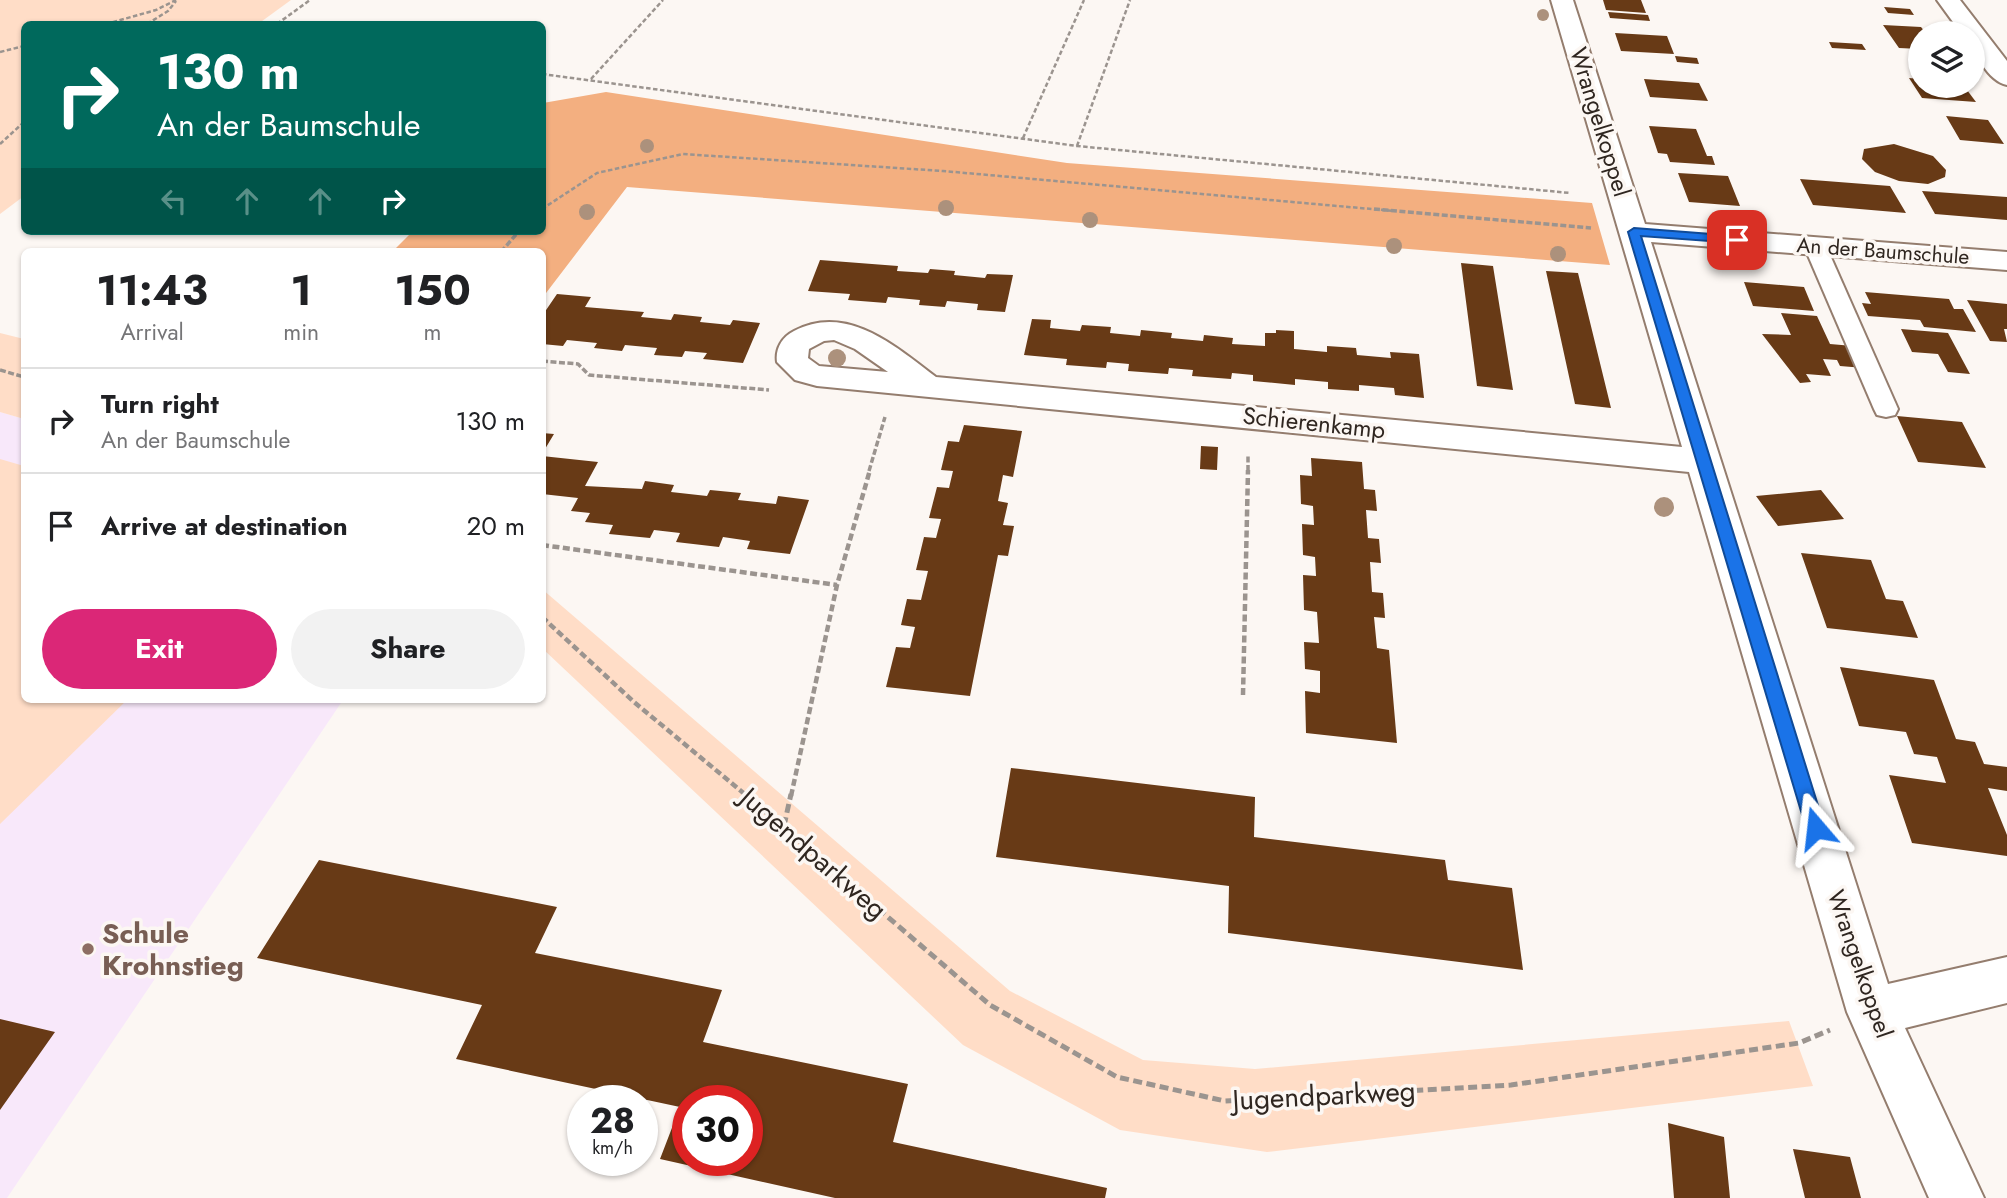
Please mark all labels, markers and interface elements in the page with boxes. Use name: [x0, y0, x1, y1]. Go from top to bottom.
map controls: [1908, 21, 1985, 98]
button: layers: [1908, 21, 1985, 98]
text: 130 m: [157, 37, 300, 107]
street label: Wrangelkoppel: [1561, 43, 1640, 201]
icon: right: [42, 49, 133, 140]
text: An der Baumschule: [157, 102, 420, 148]
icon: left: [155, 182, 193, 220]
icon: ahead: [228, 182, 266, 220]
icon: ahead: [301, 182, 339, 220]
icon: right: [374, 182, 412, 220]
pin: [1707, 210, 1767, 270]
icon: arrive: [1718, 221, 1756, 259]
street label: An der Baumschule: [1796, 230, 1970, 272]
text: 11:43: [96, 260, 208, 321]
text: 1: [290, 260, 312, 321]
text: 150: [394, 260, 471, 321]
text: Arrival: [120, 315, 184, 349]
text: min: [283, 315, 319, 349]
text: m: [424, 315, 442, 349]
text: Turn right: [101, 385, 219, 423]
street label: Schierenkamp: [1241, 398, 1387, 447]
icon: right: [42, 402, 80, 440]
text: 130 m: [455, 402, 525, 440]
text: An der Baumschule: [101, 423, 290, 457]
icon: arrive: [42, 507, 80, 545]
text: Arrive at destination: [101, 507, 348, 545]
text: 20 m: [467, 507, 525, 545]
button: Exit: [42, 609, 277, 689]
button: Share: [291, 609, 525, 689]
street label: Jugendparkweg: [728, 775, 896, 929]
position arrow: [1779, 791, 1853, 865]
street label: Wrangelkoppel: [1819, 885, 1902, 1043]
place label: Schule Krohnstieg: [102, 913, 244, 986]
marker: Schule Krohnstieg: [80, 941, 96, 957]
street label: Jugendparkweg: [1227, 1070, 1417, 1121]
speed limit sign: 30: [672, 1085, 763, 1176]
text: 28: [590, 1096, 635, 1146]
text: km/h: [592, 1135, 633, 1161]

